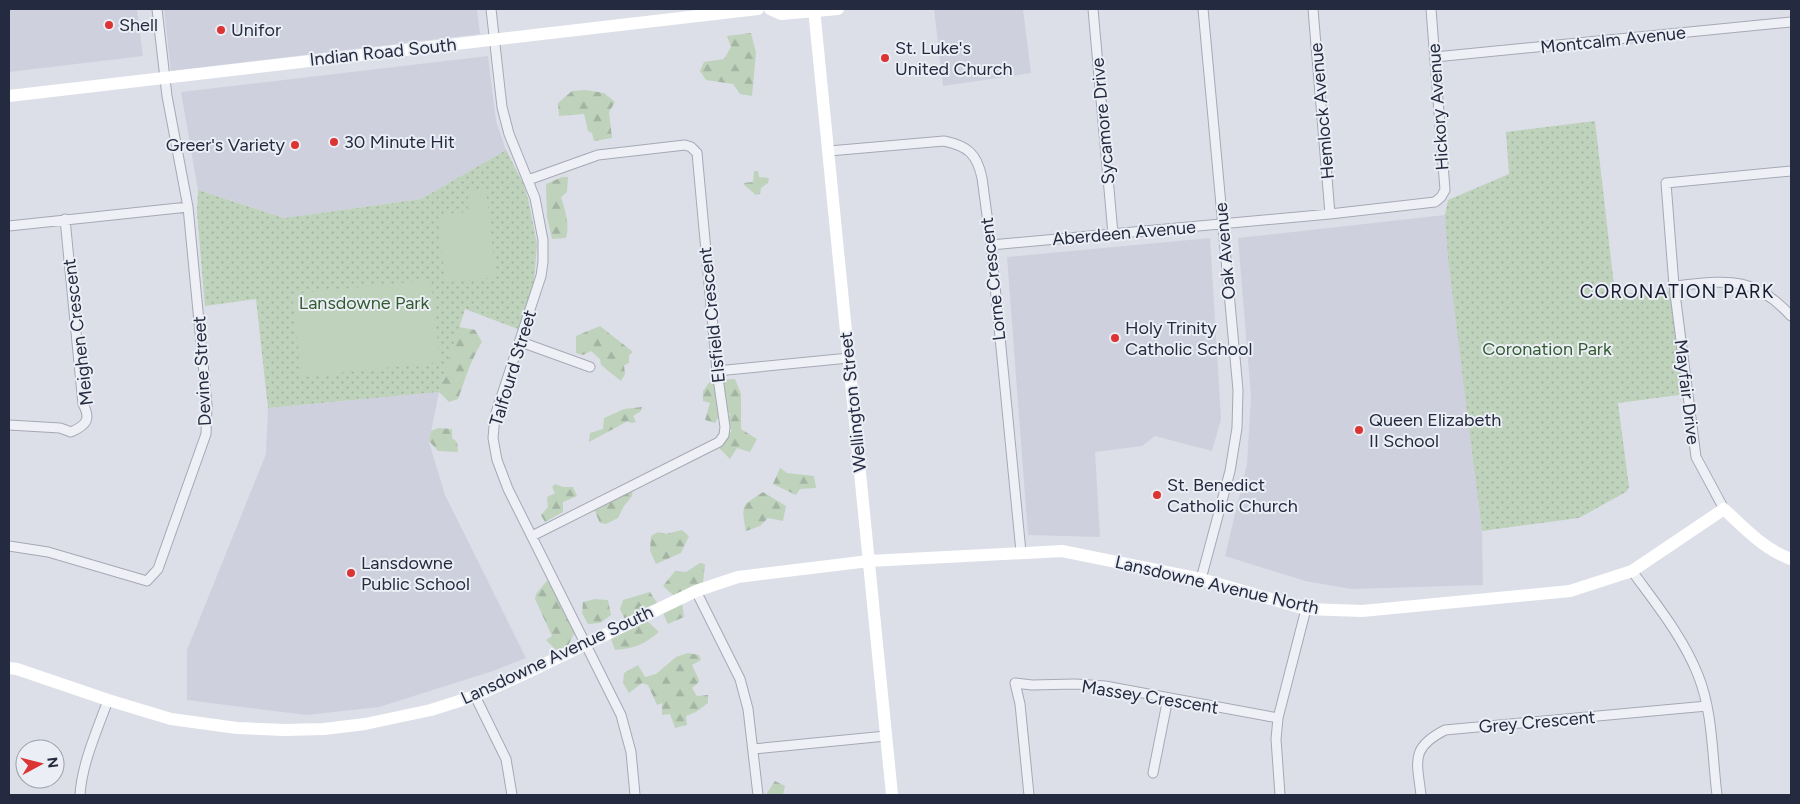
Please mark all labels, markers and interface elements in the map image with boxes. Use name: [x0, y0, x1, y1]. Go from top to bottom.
place label: Shell: [119, 14, 158, 36]
marker: Shell: [103, 19, 115, 31]
place label: Unifor: [231, 19, 281, 41]
street label: Montcalm Avenue: [1539, 21, 1687, 59]
marker: Unifor: [215, 24, 227, 36]
street label: Indian Road South: [308, 33, 458, 71]
place label: St. Luke's United Church: [895, 37, 1012, 80]
street label: Hemlock Avenue: [1305, 42, 1339, 180]
street label: Hickory Avenue: [1423, 43, 1453, 171]
marker: St. Luke's United Church: [879, 52, 891, 64]
street label: Sycamore Drive: [1086, 57, 1119, 185]
place label: 30 Minute Hit: [344, 131, 455, 153]
place label: Greer's Variety: [166, 134, 286, 156]
marker: 30 Minute Hit: [328, 136, 340, 148]
marker: Greer's Variety: [289, 139, 301, 151]
street label: Oak Avenue: [1210, 201, 1240, 300]
street label: Lorne Crescent: [976, 216, 1010, 342]
street label: Aberdeen Avenue: [1051, 216, 1197, 250]
street label: Elsfield Crescent: [694, 246, 730, 384]
street label: Meighen Crescent: [58, 257, 98, 407]
district label: CORONATION PARK: [1580, 280, 1774, 303]
park label: Lansdowne Park: [299, 292, 429, 314]
street label: Talfourd Street: [485, 307, 541, 429]
street label: Devine Street: [188, 315, 216, 427]
place label: Holy Trinity Catholic School: [1125, 317, 1252, 360]
street label: Wellington Street: [835, 330, 871, 473]
marker: Holy Trinity Catholic School: [1109, 332, 1121, 344]
park label: Coronation Park: [1482, 338, 1612, 360]
street label: Mayfair Drive: [1670, 338, 1704, 446]
place label: Queen Elizabeth II School: [1369, 409, 1501, 452]
marker: Queen Elizabeth II School: [1353, 424, 1365, 436]
place label: St. Benedict Catholic Church: [1167, 474, 1298, 517]
marker: St. Benedict Catholic Church: [1151, 489, 1163, 501]
street label: Lansdowne Avenue North: [1113, 551, 1321, 619]
place label: Lansdowne Public School: [361, 552, 470, 595]
marker: Lansdowne Public School: [345, 567, 357, 579]
street label: Lansdowne Avenue South: [457, 601, 657, 709]
street label: Massey Crescent: [1080, 675, 1220, 719]
street label: Grey Crescent: [1478, 706, 1596, 738]
north arrow: [15, 739, 65, 789]
text: N: [43, 756, 62, 769]

